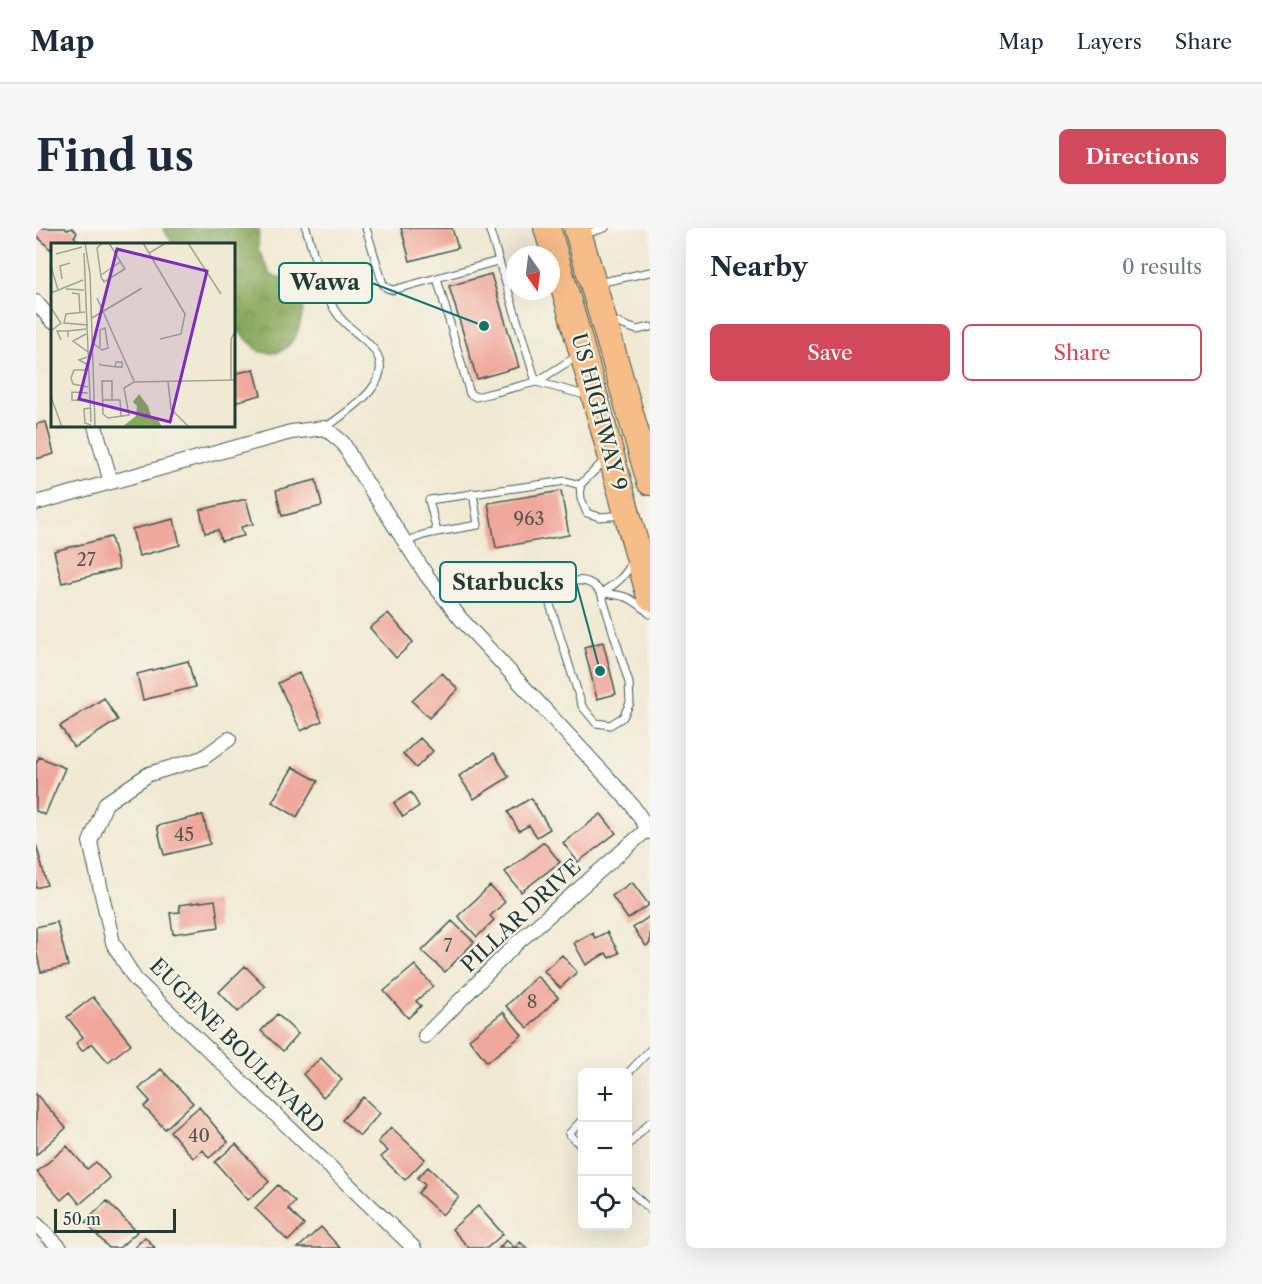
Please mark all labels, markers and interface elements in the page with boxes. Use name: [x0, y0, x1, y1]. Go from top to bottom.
text: Map: [30, 24, 94, 58]
text: Map: [999, 29, 1044, 54]
text: Layers: [1077, 29, 1142, 54]
text: Share: [1175, 29, 1232, 54]
button: Directions: [1059, 129, 1226, 184]
text: Find us: [36, 130, 194, 182]
inset map: [51, 243, 236, 428]
north arrow: [506, 246, 560, 300]
text: Nearby: [710, 251, 808, 283]
text: 0 results: [1122, 255, 1202, 279]
callout: Wawa: [279, 263, 372, 303]
text: Wawa: [289, 269, 360, 296]
button: Save: [710, 324, 950, 381]
button: Share: [962, 324, 1202, 381]
street label: US HIGHWAY 9: [566, 330, 633, 493]
house number: 963: [514, 508, 545, 530]
house number: 27: [76, 549, 96, 571]
callout: Starbucks: [440, 562, 576, 602]
text: Starbucks: [452, 569, 564, 596]
house number: 45: [174, 824, 194, 846]
street label: PILLAR DRIVE: [456, 854, 586, 977]
house number: 7: [444, 935, 453, 957]
street label: EUGENE BOULEVARD: [145, 953, 330, 1138]
house number: 8: [527, 991, 537, 1013]
map controls: [578, 1068, 632, 1230]
button: +: [578, 1068, 632, 1122]
button: −: [578, 1122, 632, 1176]
house number: 40: [188, 1125, 210, 1147]
button: locate: [578, 1176, 632, 1230]
scale bar: [54, 1206, 176, 1234]
text: 50 m: [63, 1209, 101, 1229]

